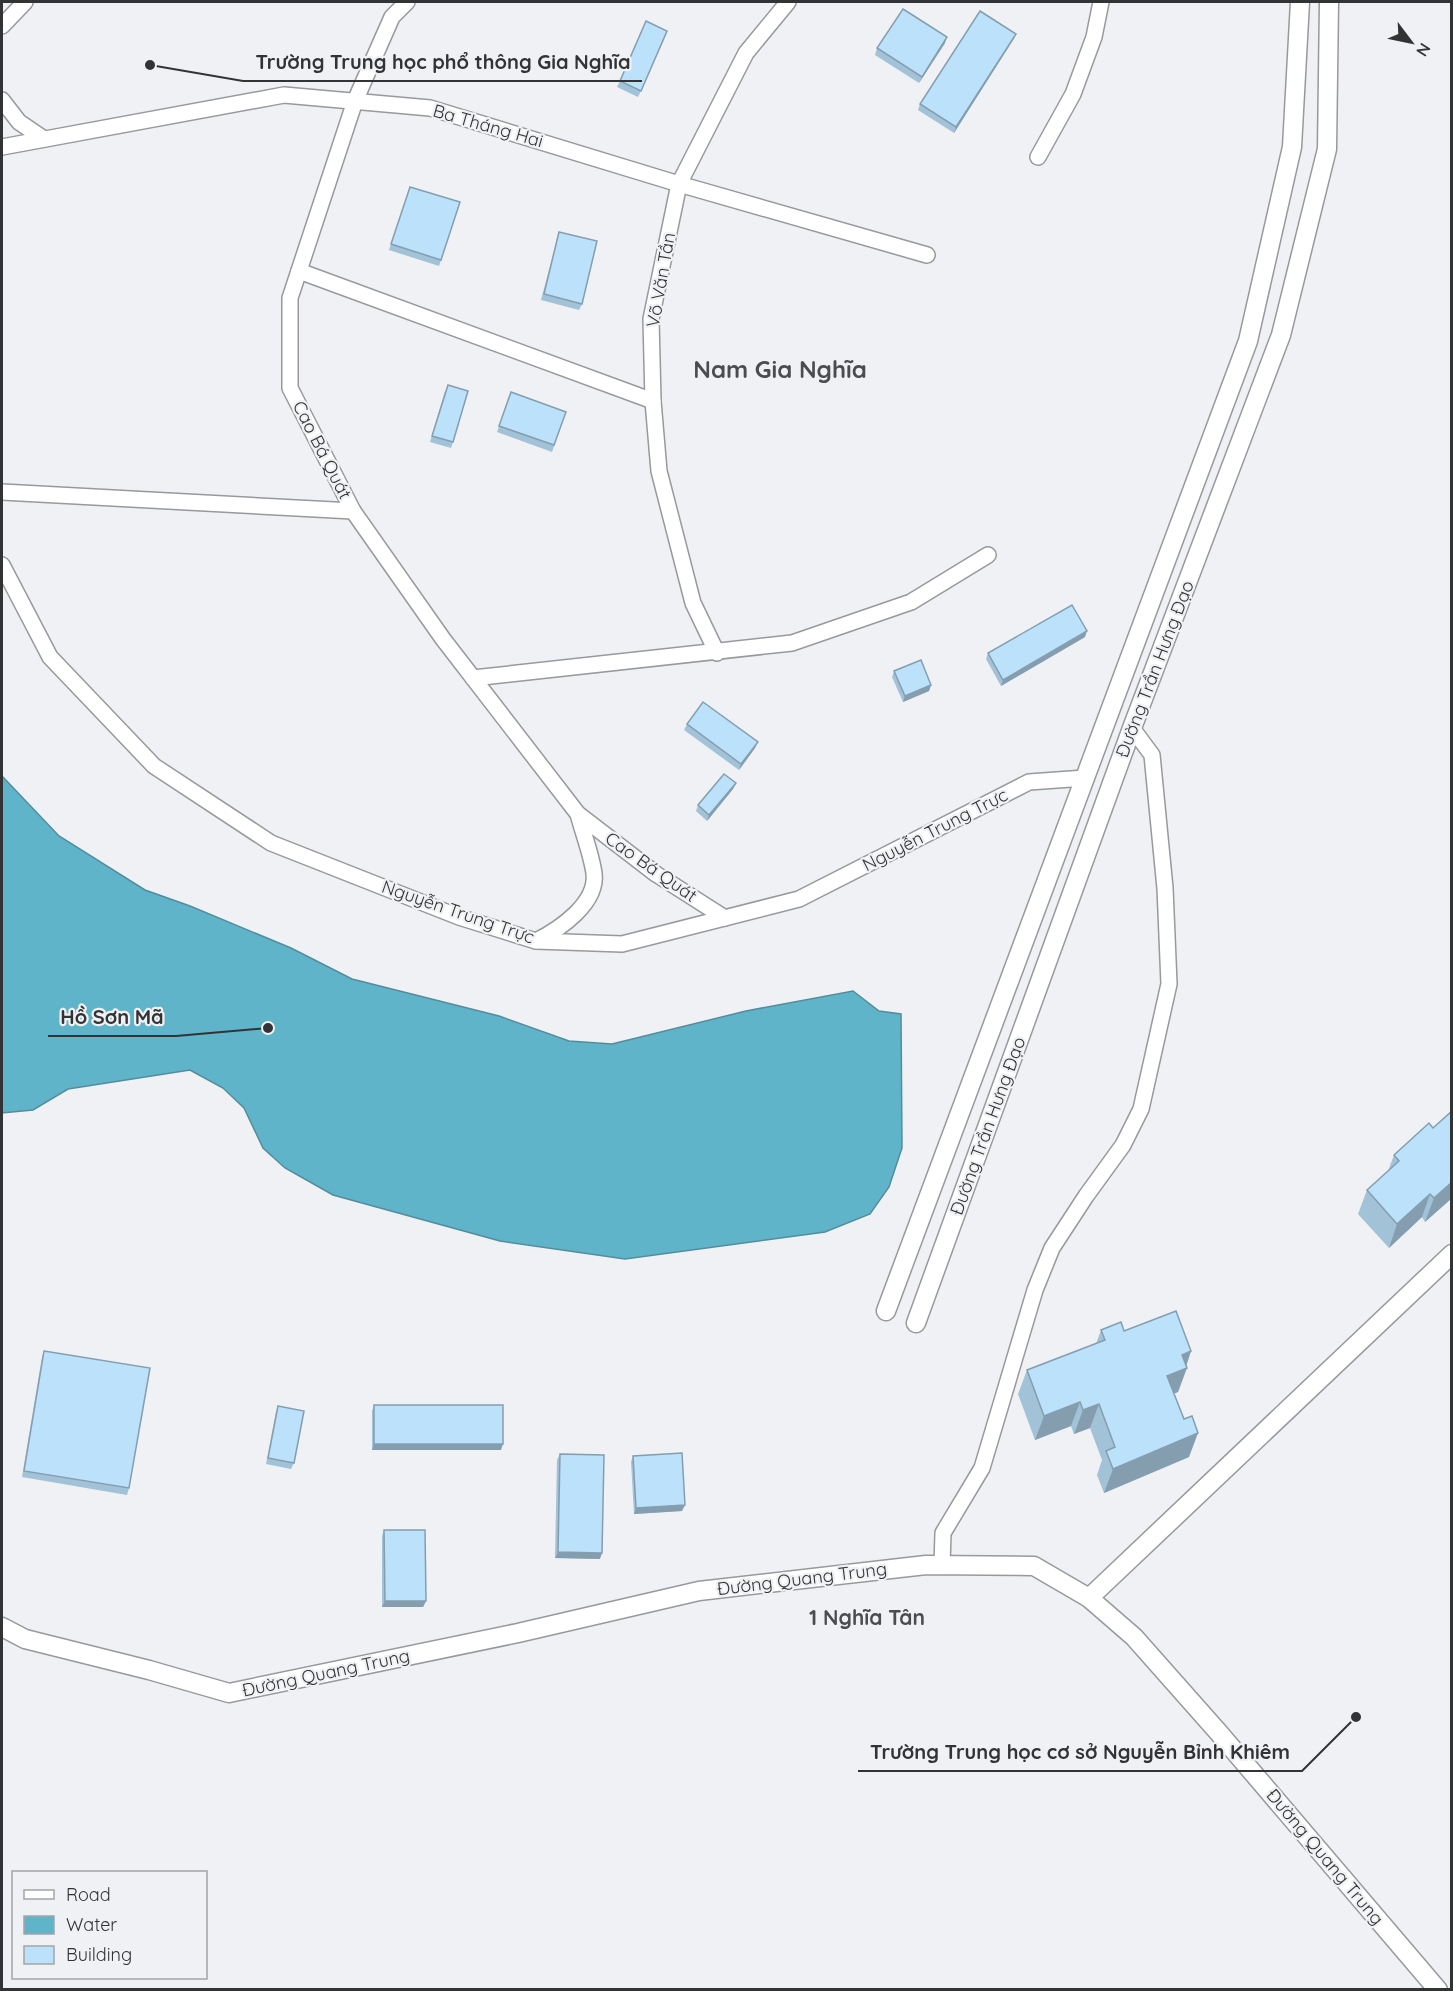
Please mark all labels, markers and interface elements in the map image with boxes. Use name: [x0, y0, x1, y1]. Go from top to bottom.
north arrow: [1381, 12, 1441, 72]
text: N: [1412, 40, 1435, 60]
callout: Trường Trung học phổ thông Gia Nghĩa: [243, 43, 642, 81]
text: Trường Trung học phổ thông Gia Nghĩa: [256, 49, 631, 74]
street label: Ba Tháng Hai: [430, 99, 546, 152]
street label: Võ Văn Tần: [641, 231, 680, 329]
district label: Nam Gia Nghĩa: [693, 354, 867, 384]
street label: Cao Bá Quát: [288, 397, 357, 503]
street label: Đường Trần Hưng Đạo: [1110, 577, 1199, 761]
street label: Nguyễn Trung Trực: [858, 783, 1011, 876]
street label: Cao Bá Quát: [601, 826, 702, 907]
street label: Nguyễn Trung Trực: [379, 875, 537, 948]
callout: Hồ Sơn Mã: [48, 998, 176, 1036]
text: Hồ Sơn Mã: [60, 1004, 164, 1029]
street label: Đường Trần Hưng Đạo: [945, 1034, 1030, 1218]
street label: Đường Quang Trung: [716, 1557, 888, 1600]
district label: 1 Nghĩa Tân: [809, 1604, 925, 1630]
street label: Đường Quang Trung: [240, 1644, 412, 1702]
callout: Trường Trung học cơ sở Nguyễn Bỉnh Khiêm: [858, 1733, 1302, 1771]
text: Trường Trung học cơ sở Nguyễn Bỉnh Khiêm: [870, 1739, 1290, 1764]
street label: Đường Quang Trung: [1262, 1784, 1389, 1930]
legend: [12, 1871, 207, 1979]
text: Road: [66, 1883, 111, 1906]
text: Water: [66, 1913, 117, 1936]
text: Building: [66, 1943, 132, 1966]

